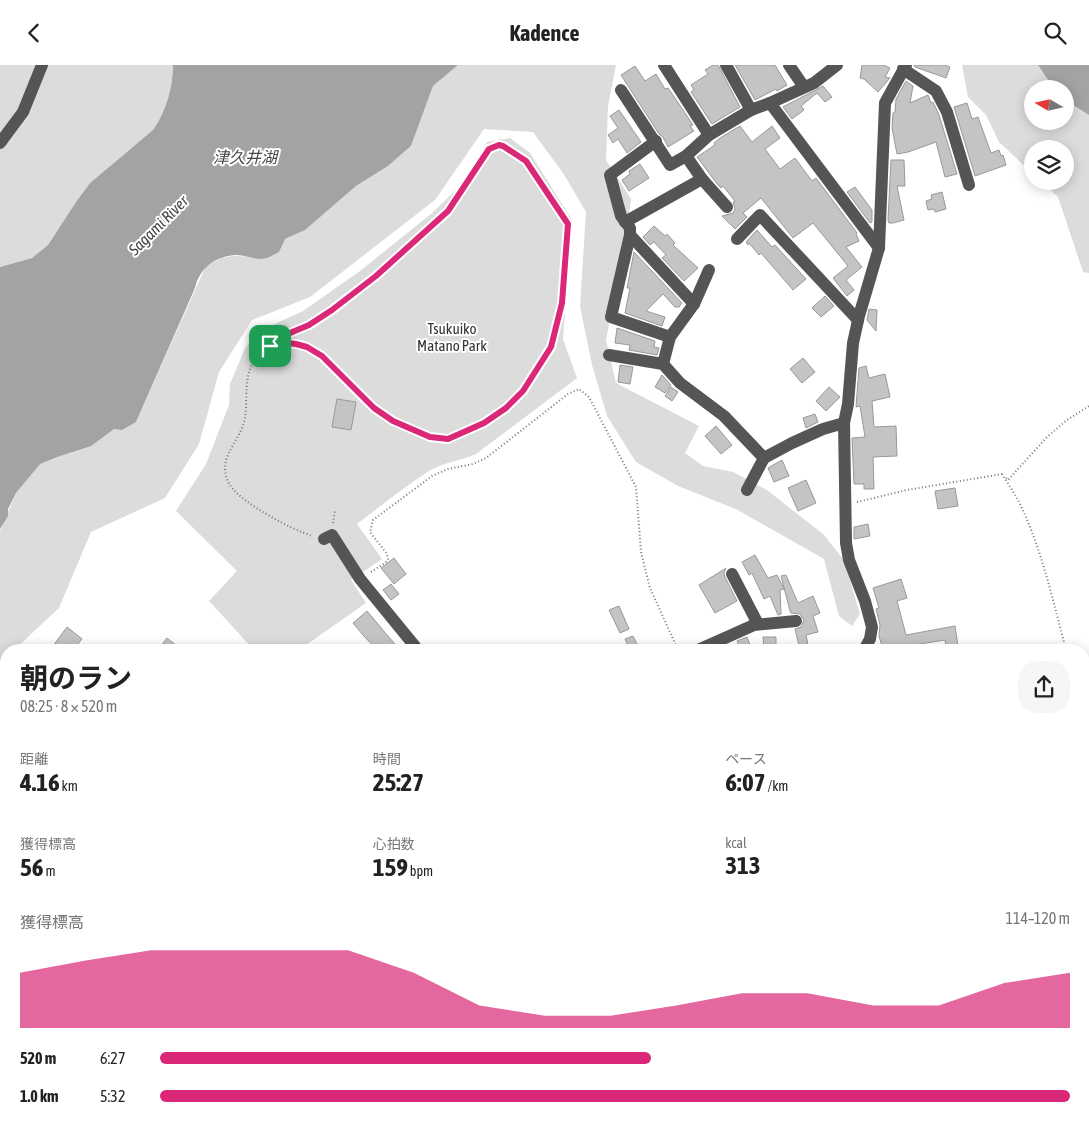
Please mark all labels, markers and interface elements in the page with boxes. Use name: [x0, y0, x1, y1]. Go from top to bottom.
icon: back: [20, 19, 48, 47]
icon: search: [1041, 19, 1069, 47]
text: Kadence: [510, 20, 579, 46]
north arrow: [1024, 80, 1074, 130]
map controls: [1024, 80, 1074, 190]
button: layers: [1024, 140, 1074, 190]
water label: 津久井湖: [213, 148, 280, 166]
water label: Sagami River: [124, 191, 193, 260]
park label: Tsukuiko Matano Park: [417, 320, 487, 354]
pin: [249, 325, 291, 367]
icon: arrive: [256, 332, 284, 360]
button: share: [1018, 661, 1070, 713]
text: 朝のラン: [20, 662, 132, 694]
text: 08:25 · 8 × 520 m: [20, 697, 117, 715]
text: 距離: [20, 751, 48, 767]
text: 時間: [373, 751, 401, 767]
text: ペース: [725, 751, 767, 767]
text: 4.16: [20, 768, 60, 796]
text: 25:27: [373, 768, 424, 796]
text: 6:07: [725, 768, 766, 796]
text: km: [60, 778, 78, 794]
text: /km: [766, 778, 788, 794]
text: kcal: [725, 835, 747, 851]
text: 獲得標高: [20, 836, 76, 852]
text: 心拍数: [373, 836, 415, 852]
text: 313: [725, 851, 761, 879]
text: 56: [20, 853, 44, 881]
text: 159: [373, 853, 408, 881]
text: m: [44, 863, 56, 879]
text: bpm: [408, 863, 433, 879]
text: 114–120 m: [1006, 909, 1070, 927]
text: 獲得標高: [20, 913, 84, 931]
text: 520 m: [20, 1049, 56, 1067]
text: 6:27: [100, 1049, 125, 1067]
text: 1.0 km: [20, 1087, 59, 1105]
text: 5:32: [100, 1087, 125, 1105]

